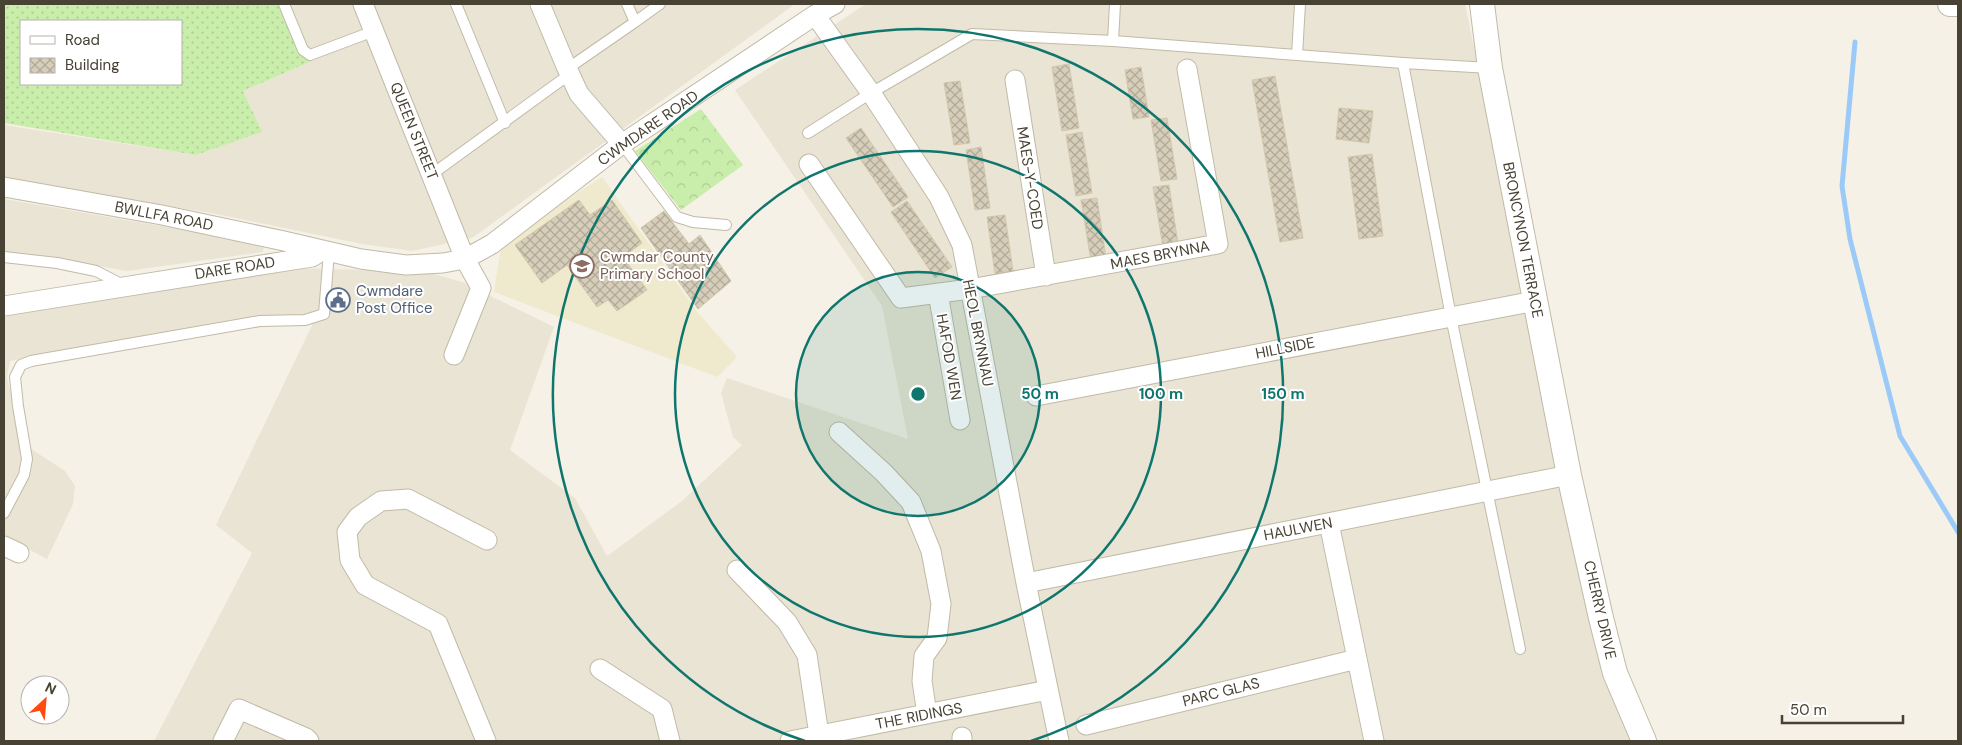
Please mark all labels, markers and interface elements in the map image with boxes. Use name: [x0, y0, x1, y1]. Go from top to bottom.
legend: [20, 20, 182, 85]
text: Road: [65, 30, 100, 50]
text: Building: [65, 55, 120, 75]
street label: QUEEN STREET: [385, 79, 443, 183]
street label: CWMDARE ROAD: [594, 86, 702, 170]
street label: MAES-Y-COED: [1012, 125, 1048, 231]
street label: BRONCYNON TERRACE: [1498, 160, 1548, 320]
street label: BWLLFA ROAD: [113, 197, 215, 235]
street label: MAES BRYNNA: [1109, 236, 1211, 274]
place label: Cwmdar County Primary School: [600, 247, 714, 284]
street label: DARE ROAD: [193, 252, 277, 284]
school or university icon: Cwmdar County Primary School: [569, 253, 595, 279]
street label: HEOL BRYNNAU: [958, 278, 998, 388]
place label: Cwmdare Post Office: [356, 281, 433, 318]
public building icon: Cwmdare Post Office: [325, 287, 351, 313]
street label: HAFOD WEN: [932, 312, 966, 402]
street label: HILLSIDE: [1254, 332, 1316, 364]
text: 50 m: [1021, 384, 1059, 404]
text: 100 m: [1139, 384, 1183, 404]
text: 150 m: [1262, 384, 1305, 404]
centre of rings: [909, 385, 927, 403]
street label: HAULWEN: [1262, 513, 1334, 545]
street label: CHERRY DRIVE: [1579, 559, 1621, 661]
street label: PARC GLAS: [1180, 673, 1262, 711]
north arrow: [20, 675, 70, 725]
text: N: [42, 678, 59, 699]
scale bar: [1782, 692, 1903, 724]
street label: THE RIDINGS: [874, 698, 964, 734]
text: 50 m: [1790, 700, 1827, 720]

